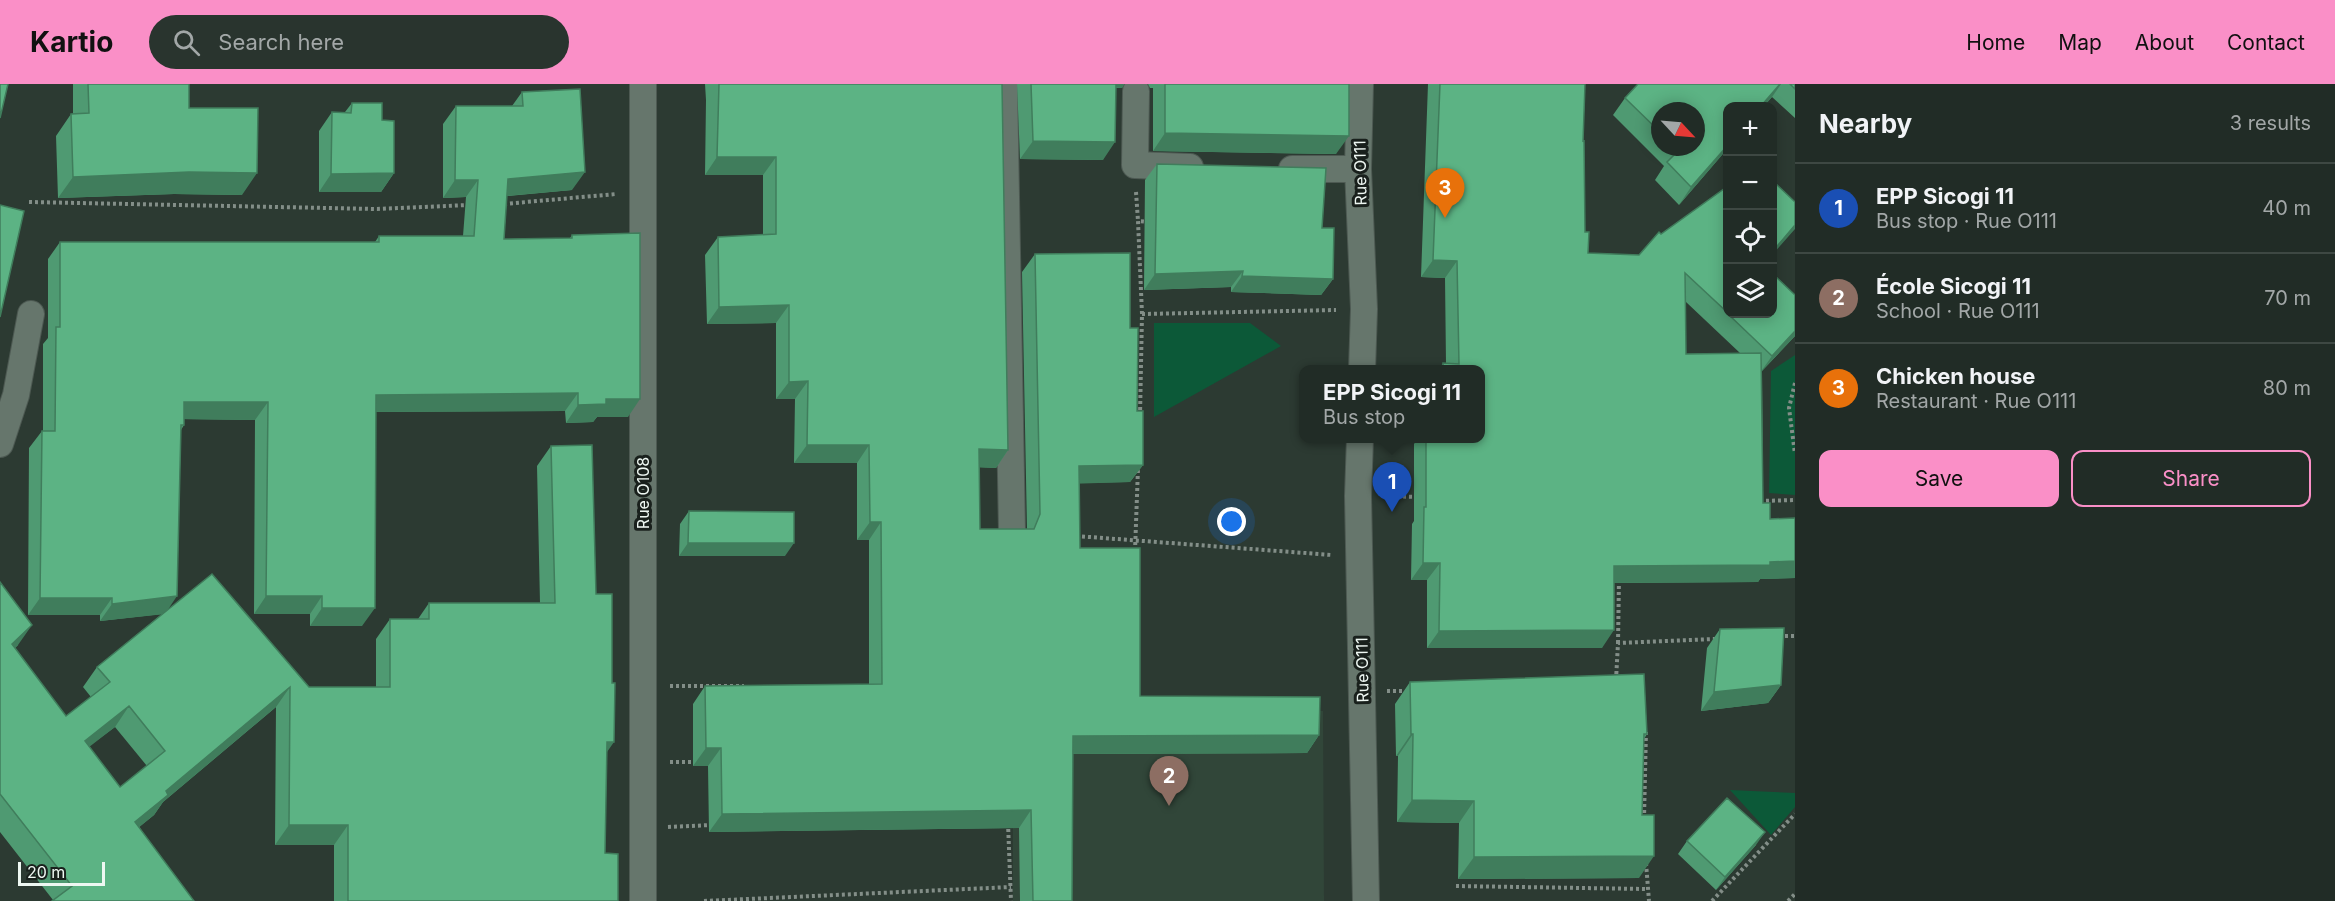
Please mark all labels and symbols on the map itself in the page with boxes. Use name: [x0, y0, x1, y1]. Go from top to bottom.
north arrow: [1651, 102, 1705, 156]
street label: Rue O111: [1349, 140, 1371, 206]
pin: 3: [1426, 168, 1464, 218]
street label: Rue O108: [633, 457, 653, 529]
pin: 1: [1372, 462, 1412, 512]
your location: [1217, 507, 1246, 536]
street label: Rue O111: [1351, 637, 1373, 703]
pin: 2: [1150, 756, 1188, 806]
scale bar: [18, 859, 105, 886]

